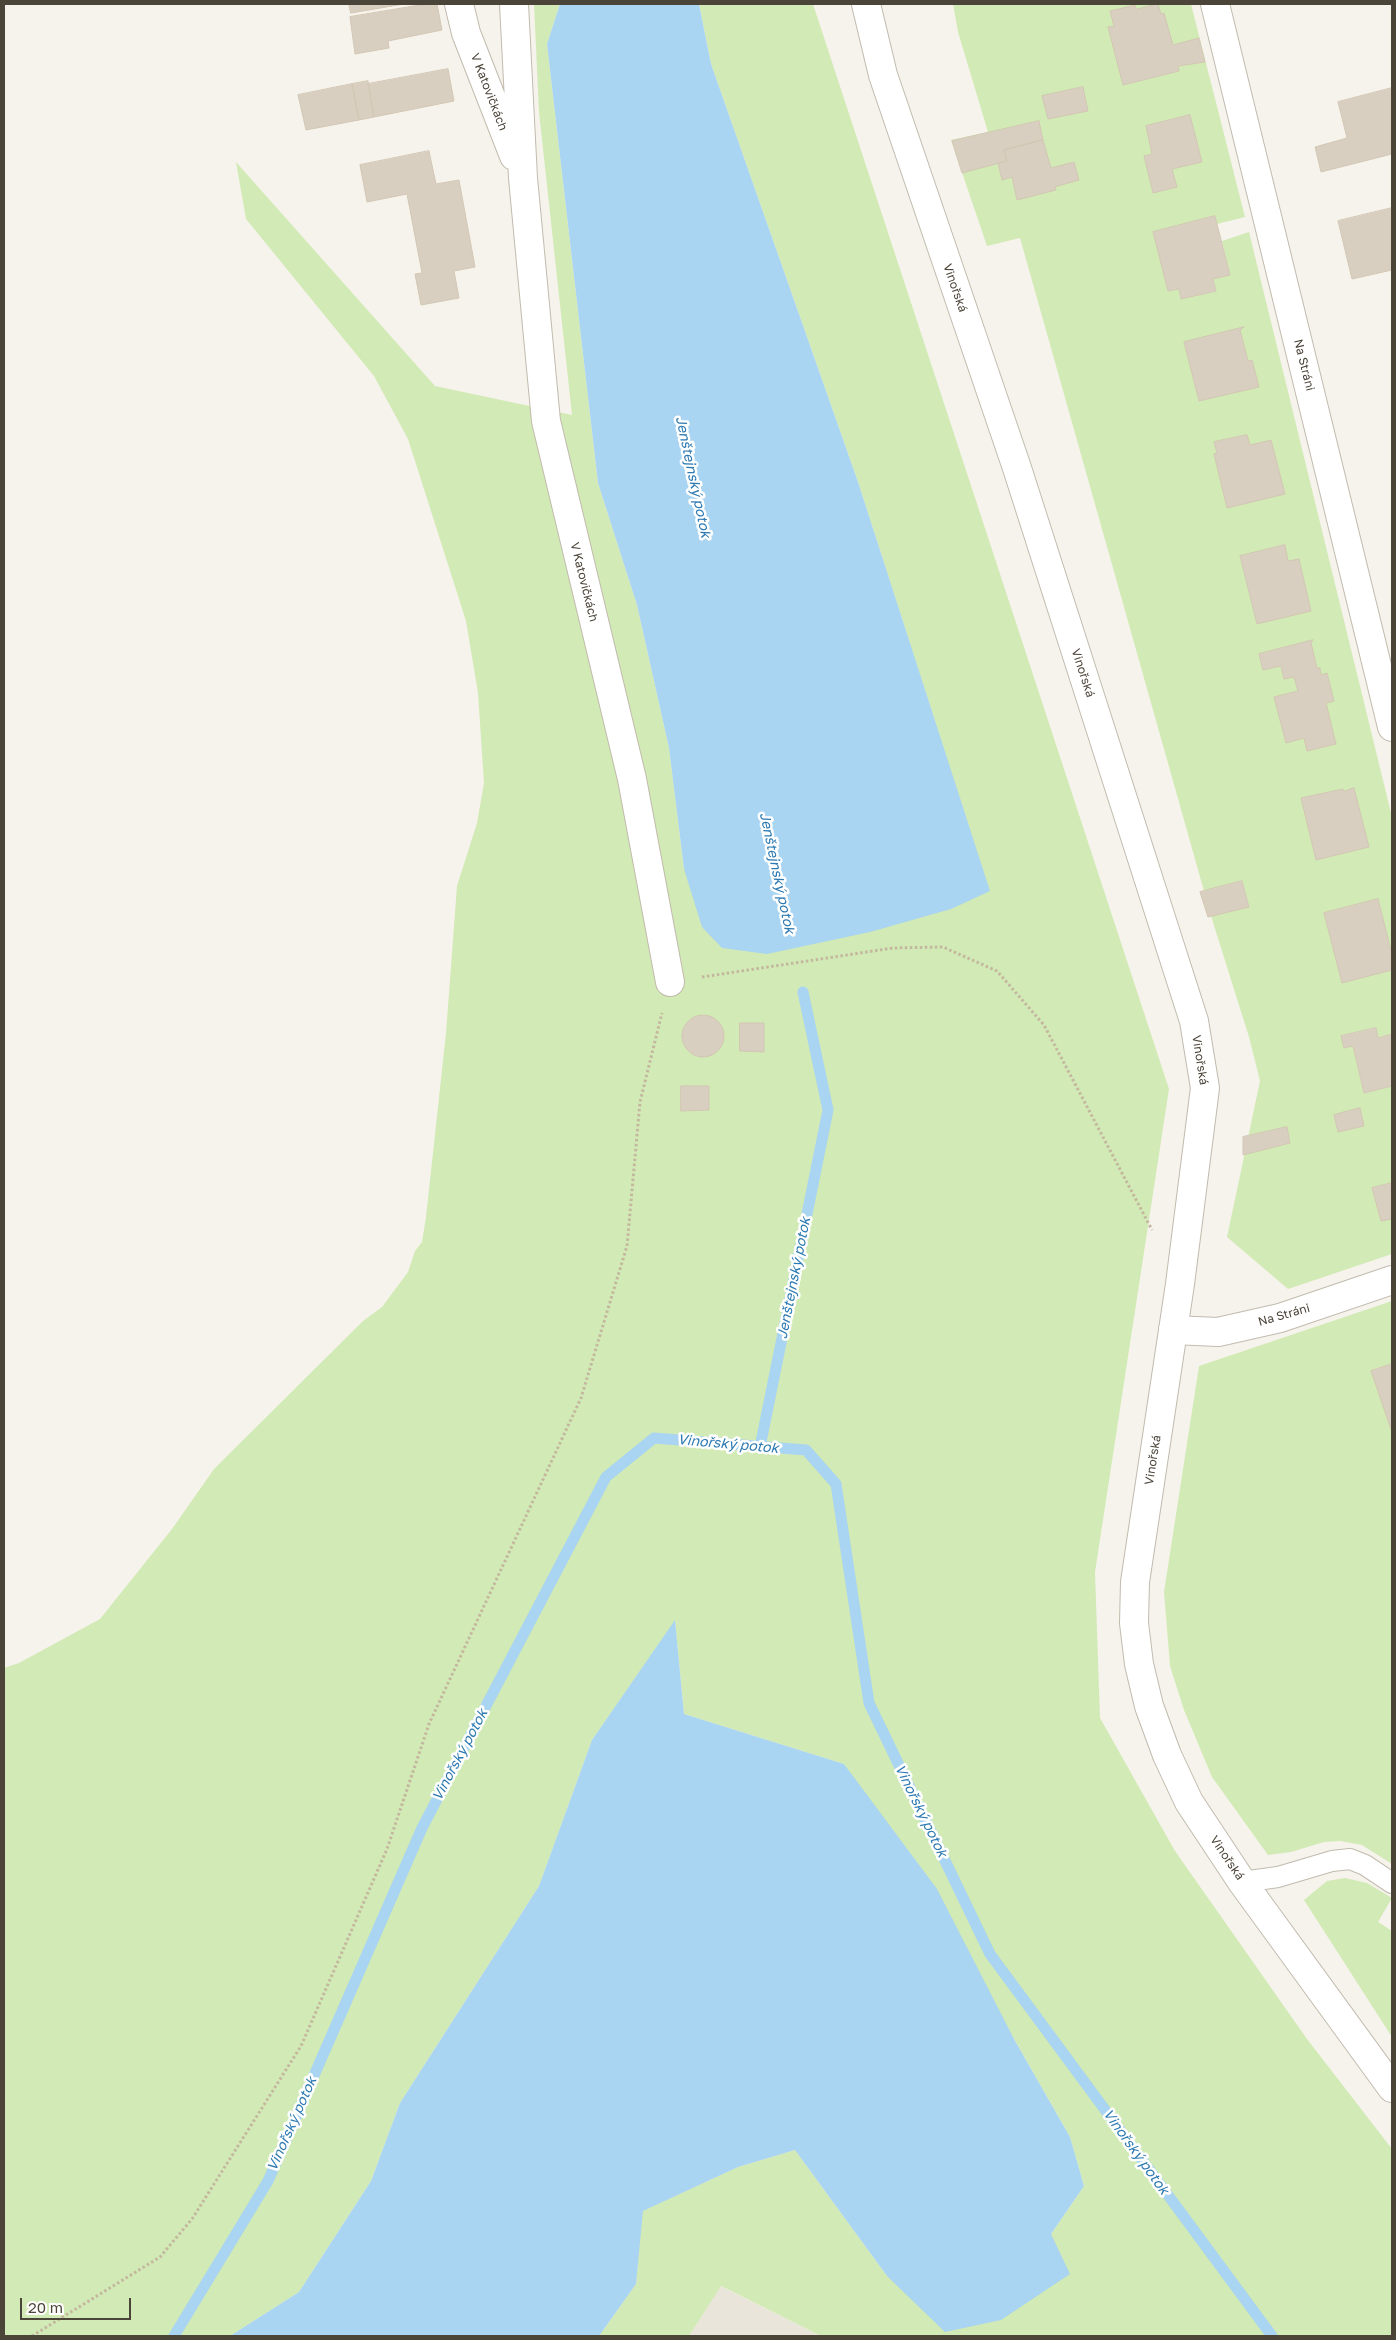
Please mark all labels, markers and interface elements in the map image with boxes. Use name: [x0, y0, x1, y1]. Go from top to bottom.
street label: V Katovičkách: [468, 51, 510, 133]
street label: Vinořská: [940, 262, 970, 314]
street label: Na Stráni: [1291, 338, 1317, 392]
water label: Jenštejnský potok: [672, 415, 714, 539]
street label: V Katovičkách: [567, 541, 601, 623]
street label: Vinořská: [1068, 647, 1098, 699]
water label: Jenštejnský potok: [756, 811, 798, 935]
street label: Vinořská: [1189, 1034, 1211, 1086]
water label: Jenštejnský potok: [774, 1216, 814, 1340]
street label: Na Stráni: [1257, 1301, 1311, 1329]
water label: Vinořský potok: [677, 1431, 779, 1457]
street label: Vinořská: [1142, 1434, 1164, 1486]
water label: Vinořský potok: [429, 1706, 491, 1804]
water label: Vinořský potok: [891, 1762, 951, 1860]
street label: Vinořská: [1207, 1833, 1247, 1883]
water label: Vinořský potok: [264, 2074, 320, 2174]
water label: Vinořský potok: [1099, 2106, 1173, 2198]
scale bar: [22, 2288, 134, 2320]
text: 20 m: [28, 2298, 63, 2316]

